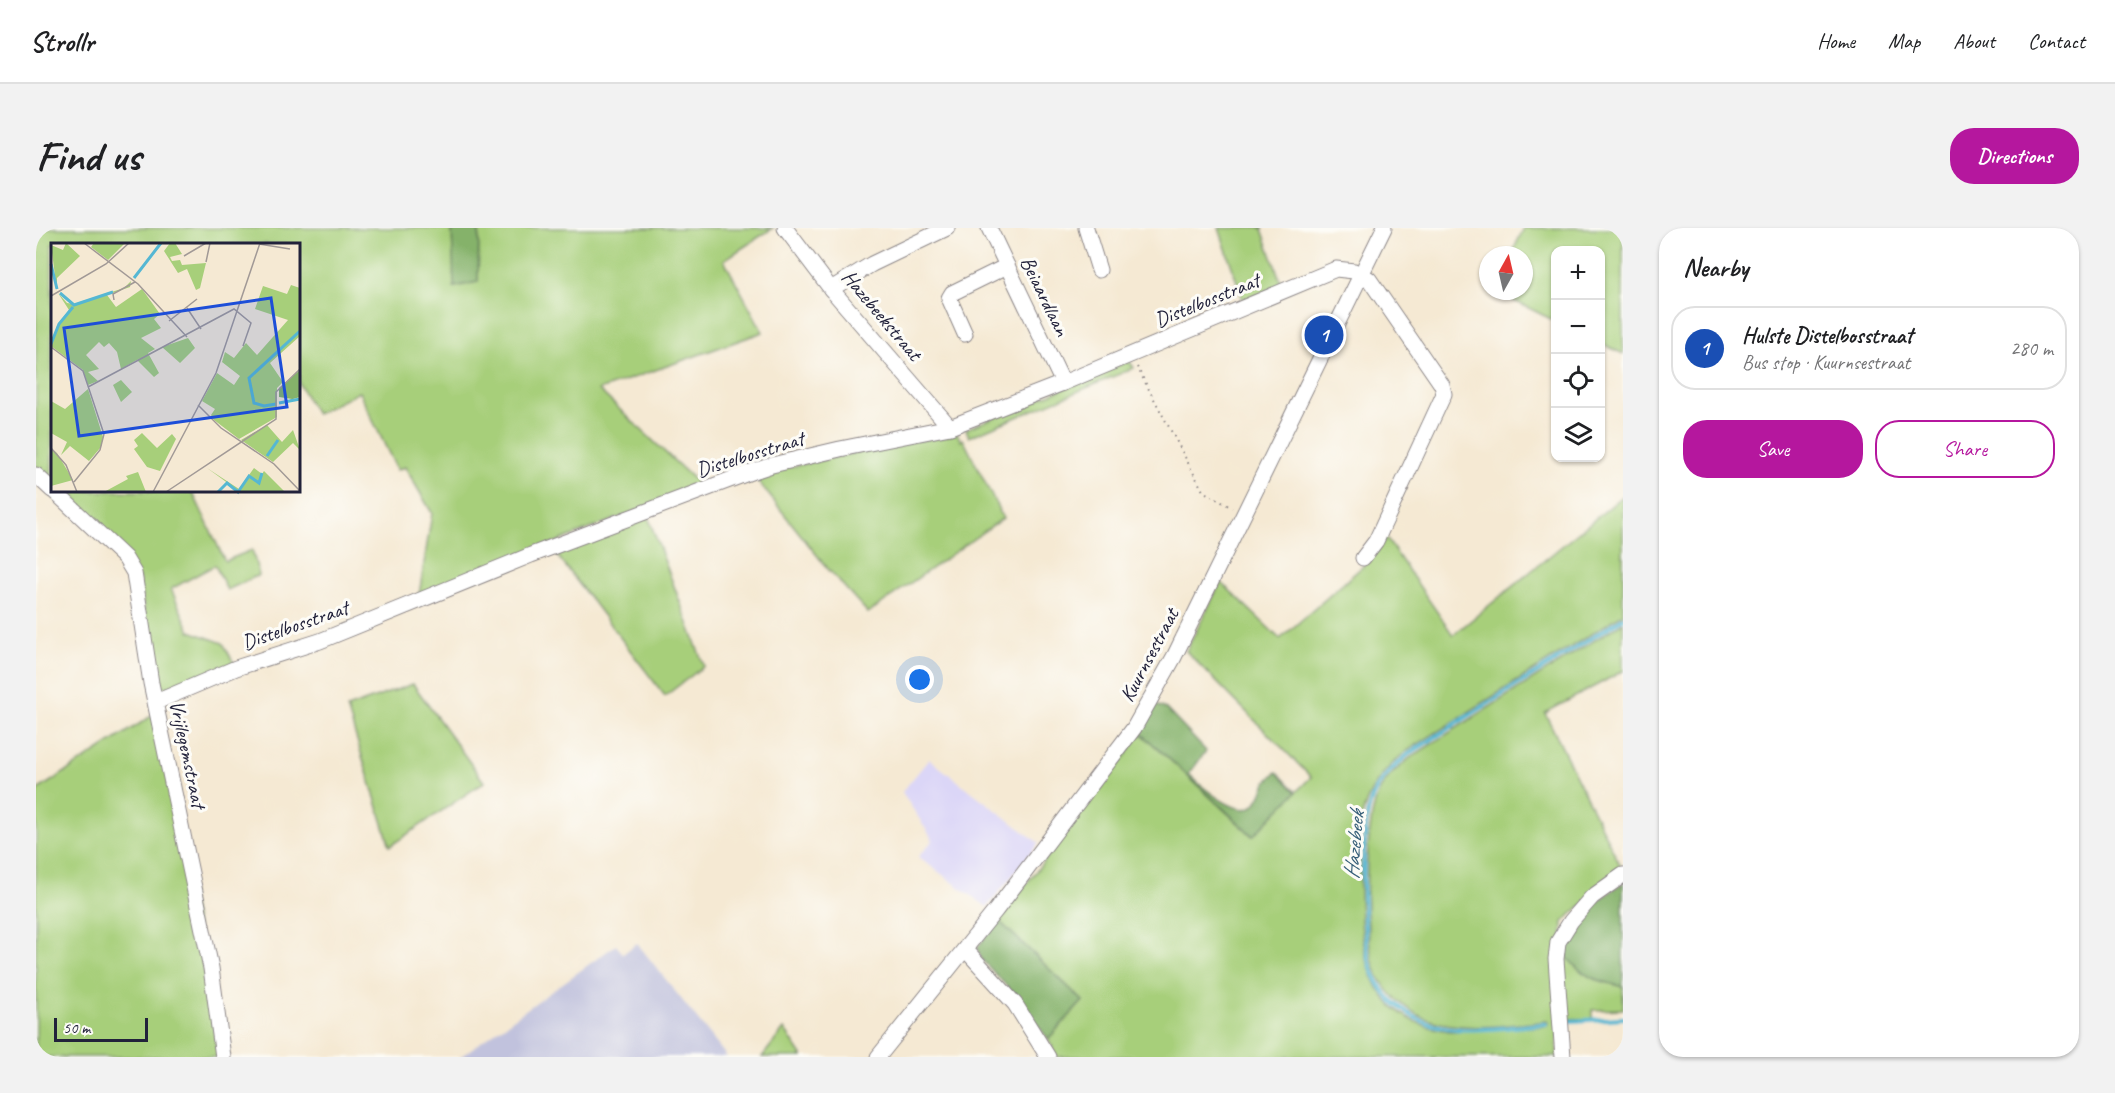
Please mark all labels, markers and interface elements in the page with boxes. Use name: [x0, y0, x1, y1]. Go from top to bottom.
text: Strollr: [30, 24, 94, 59]
text: Home: [1817, 28, 1855, 54]
text: Map: [1888, 28, 1920, 54]
text: About: [1953, 28, 1995, 54]
text: Contact: [2028, 28, 2085, 54]
button: Directions: [1950, 128, 2079, 184]
text: Find us: [36, 130, 141, 183]
inset map: [51, 243, 300, 492]
north arrow: [1479, 246, 1533, 300]
map controls: [1551, 246, 1605, 462]
button: +: [1551, 246, 1605, 300]
text: Nearby: [1683, 251, 1748, 284]
street label: Beiaardlaan: [1015, 252, 1076, 341]
street label: Hazebeekstraat: [837, 264, 929, 367]
street label: Distelbosstraat: [1151, 266, 1266, 333]
button: −: [1551, 300, 1605, 354]
pin: 1: [1304, 312, 1344, 358]
text: Hulste Distelbosstraat: [1742, 322, 1913, 350]
text: 1: [1700, 336, 1709, 361]
text: 280 m: [2010, 336, 2053, 361]
text: Bus stop · Kuurnsestraat: [1742, 350, 1910, 375]
button: locate: [1551, 354, 1605, 408]
button: layers: [1551, 408, 1605, 462]
button: Save: [1683, 420, 1863, 478]
button: Share: [1875, 420, 2055, 478]
street label: Distelbosstraat: [693, 424, 810, 483]
street label: Distelbosstraat: [238, 594, 354, 655]
street label: Kuurnsestraat: [1114, 602, 1185, 706]
your location: [905, 665, 934, 694]
street label: Vrijlegemstraat: [164, 698, 213, 813]
water label: Hazebeek: [1337, 806, 1371, 880]
scale bar: [54, 1015, 148, 1042]
text: 50 m: [63, 1018, 90, 1038]

